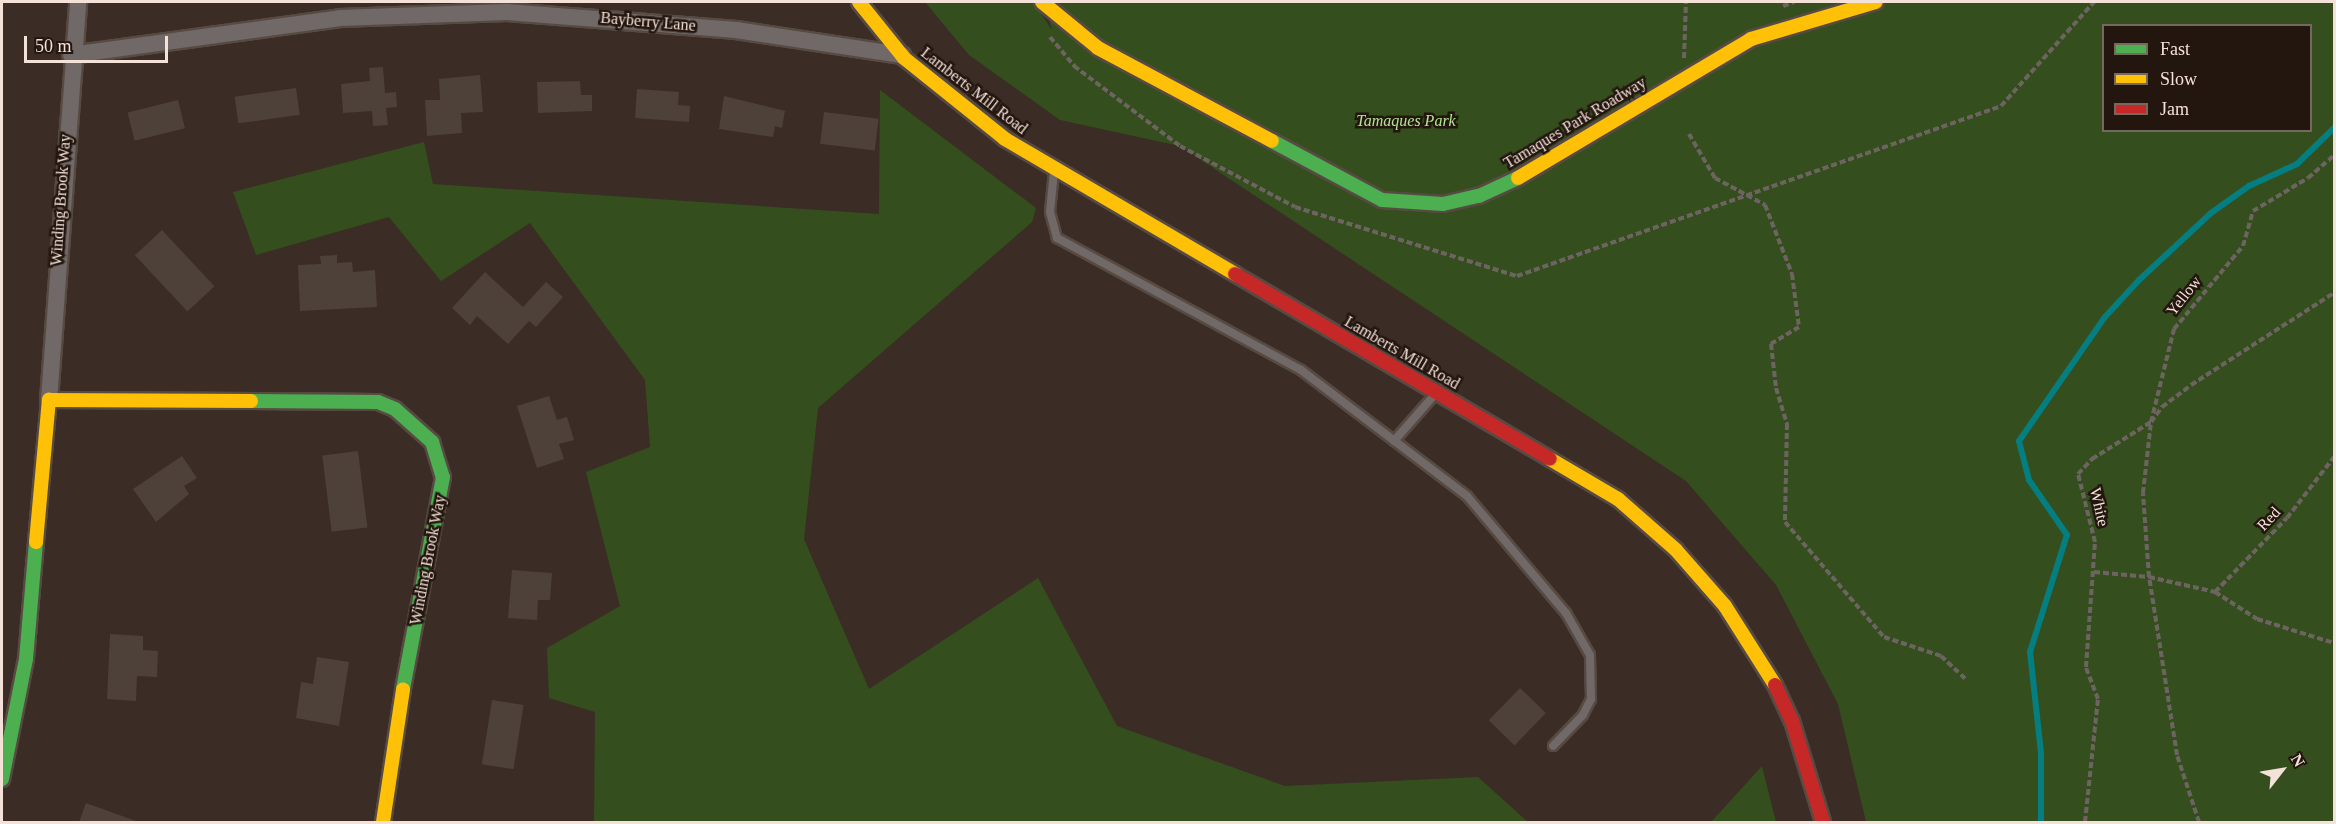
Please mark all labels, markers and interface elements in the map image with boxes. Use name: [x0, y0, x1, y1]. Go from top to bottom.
street label: Bayberry Lane: [600, 8, 696, 36]
scale bar: [27, 24, 171, 62]
legend: [2102, 24, 2312, 132]
text: 50 m: [35, 36, 72, 56]
text: Fast: [2160, 39, 2190, 59]
street label: Lamberts Mill Road: [917, 43, 1031, 139]
text: Slow: [2160, 69, 2197, 89]
street label: Tamaques Park Roadway: [1500, 73, 1650, 173]
text: Jam: [2160, 99, 2189, 119]
park label: Tamaques Park: [1356, 111, 1456, 131]
street label: Winding Brook Way: [47, 133, 75, 267]
street label: Yellow: [2162, 272, 2206, 320]
street label: Lamberts Mill Road: [1341, 312, 1463, 394]
street label: White: [2085, 486, 2113, 528]
street label: Winding Brook Way: [406, 493, 450, 627]
street label: Red: [2253, 503, 2285, 535]
north arrow: [2252, 740, 2312, 800]
text: N: [2288, 751, 2308, 770]

